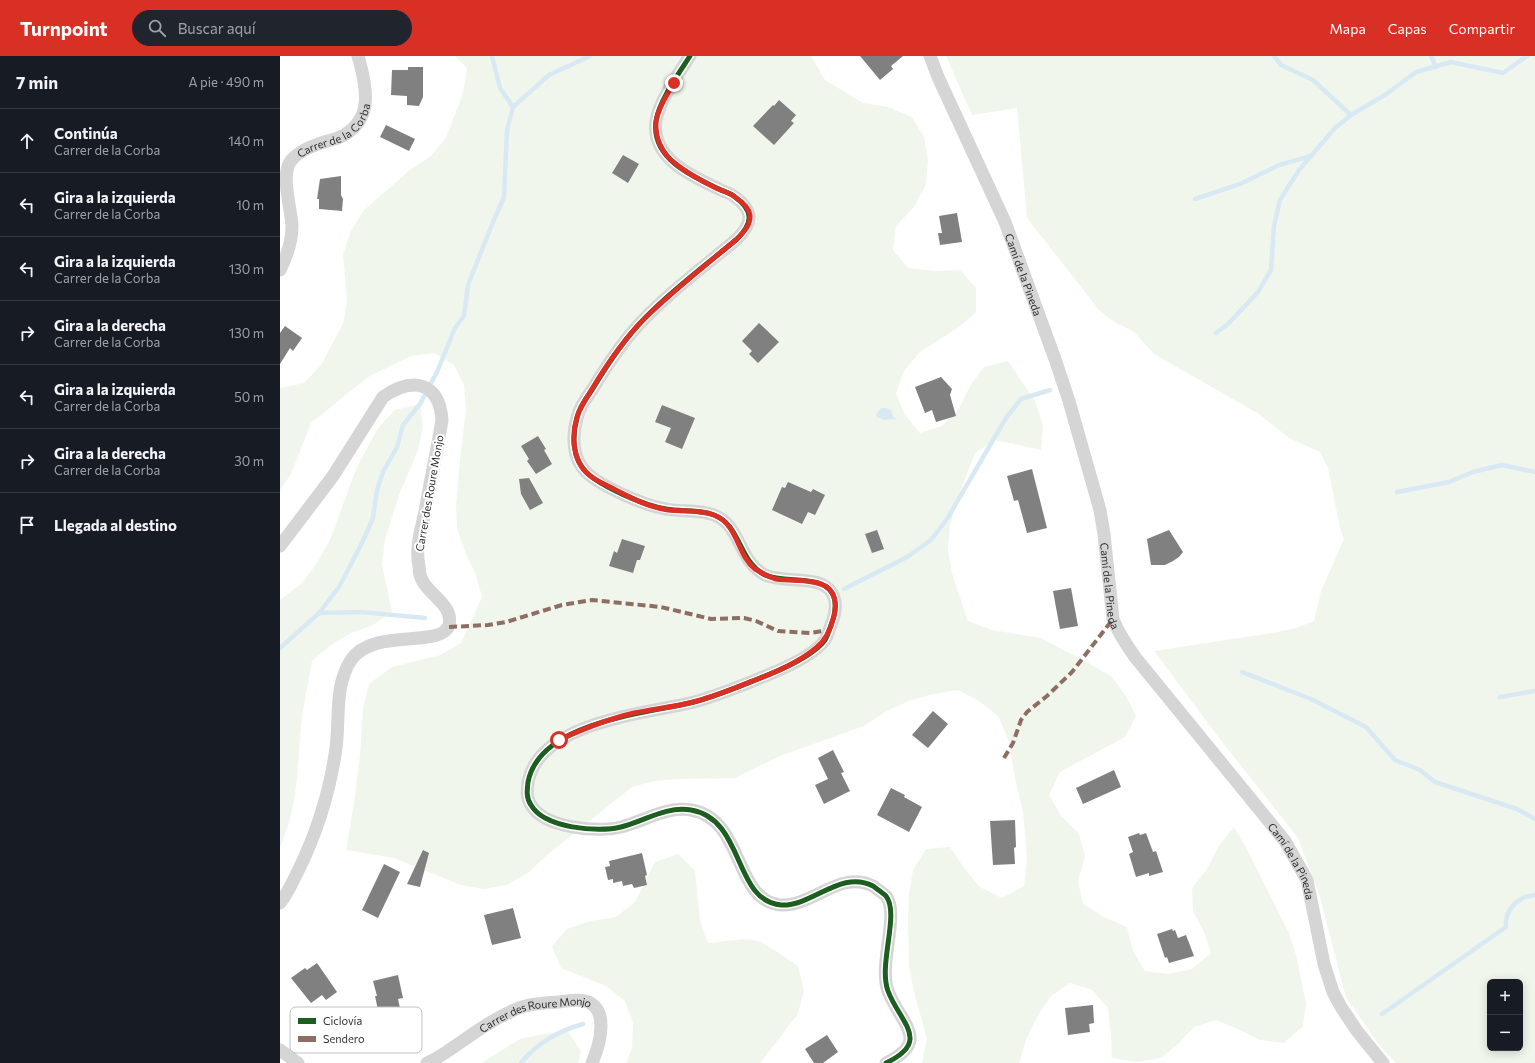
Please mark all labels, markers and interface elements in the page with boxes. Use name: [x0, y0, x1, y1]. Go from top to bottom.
search box: [132, 10, 412, 46]
text: Turnpoint: [20, 17, 108, 40]
icon: search: [146, 17, 168, 39]
text: Buscar aquí: [178, 19, 256, 37]
text: Mapa: [1330, 20, 1366, 37]
text: Capas: [1388, 20, 1427, 37]
text: Compartir: [1449, 20, 1515, 37]
text: 7 min: [16, 72, 58, 93]
text: A pie · 490 m: [189, 74, 264, 90]
route end: [665, 74, 683, 92]
street label: Carrer de la Corba: [294, 102, 372, 159]
text: Continúa: [54, 124, 118, 142]
icon: ahead: [16, 130, 38, 152]
text: 140 m: [228, 133, 264, 149]
text: Carrer de la Corba: [54, 142, 160, 158]
text: Gira a la izquierda: [54, 188, 176, 206]
icon: left: [16, 194, 38, 216]
text: 10 m: [236, 197, 264, 213]
text: Carrer de la Corba: [54, 206, 160, 222]
street label: Camí de la Pineda: [1003, 231, 1045, 317]
text: Gira a la izquierda: [54, 252, 176, 270]
icon: left: [16, 258, 38, 280]
text: 130 m: [229, 261, 264, 277]
text: Carrer de la Corba: [54, 270, 160, 286]
text: Gira a la derecha: [54, 316, 166, 334]
icon: right: [16, 322, 38, 344]
text: 130 m: [229, 325, 264, 341]
text: Carrer de la Corba: [54, 334, 160, 350]
text: Gira a la izquierda: [54, 380, 176, 398]
icon: left: [16, 386, 38, 408]
text: 50 m: [234, 389, 264, 405]
text: Carrer de la Corba: [54, 398, 160, 414]
street label: Carrer des Roure Monjo: [412, 433, 446, 552]
text: Gira a la derecha: [54, 444, 166, 462]
icon: right: [16, 450, 38, 472]
text: 30 m: [234, 453, 264, 469]
text: Carrer de la Corba: [54, 462, 160, 478]
icon: arrive: [16, 514, 38, 536]
text: Llegada al destino: [54, 516, 177, 534]
street label: Camí de la Pineda: [1098, 542, 1123, 631]
route start: [550, 731, 568, 749]
street label: Camí de la Pineda: [1266, 820, 1317, 901]
map controls: [1487, 979, 1523, 1051]
button: +: [1487, 979, 1523, 1015]
street label: Carrer des Roure Monjo: [476, 994, 594, 1035]
legend: [290, 1007, 422, 1053]
text: Ciclovía: [323, 1014, 362, 1027]
button: −: [1487, 1015, 1523, 1051]
text: Sendero: [323, 1032, 365, 1045]

